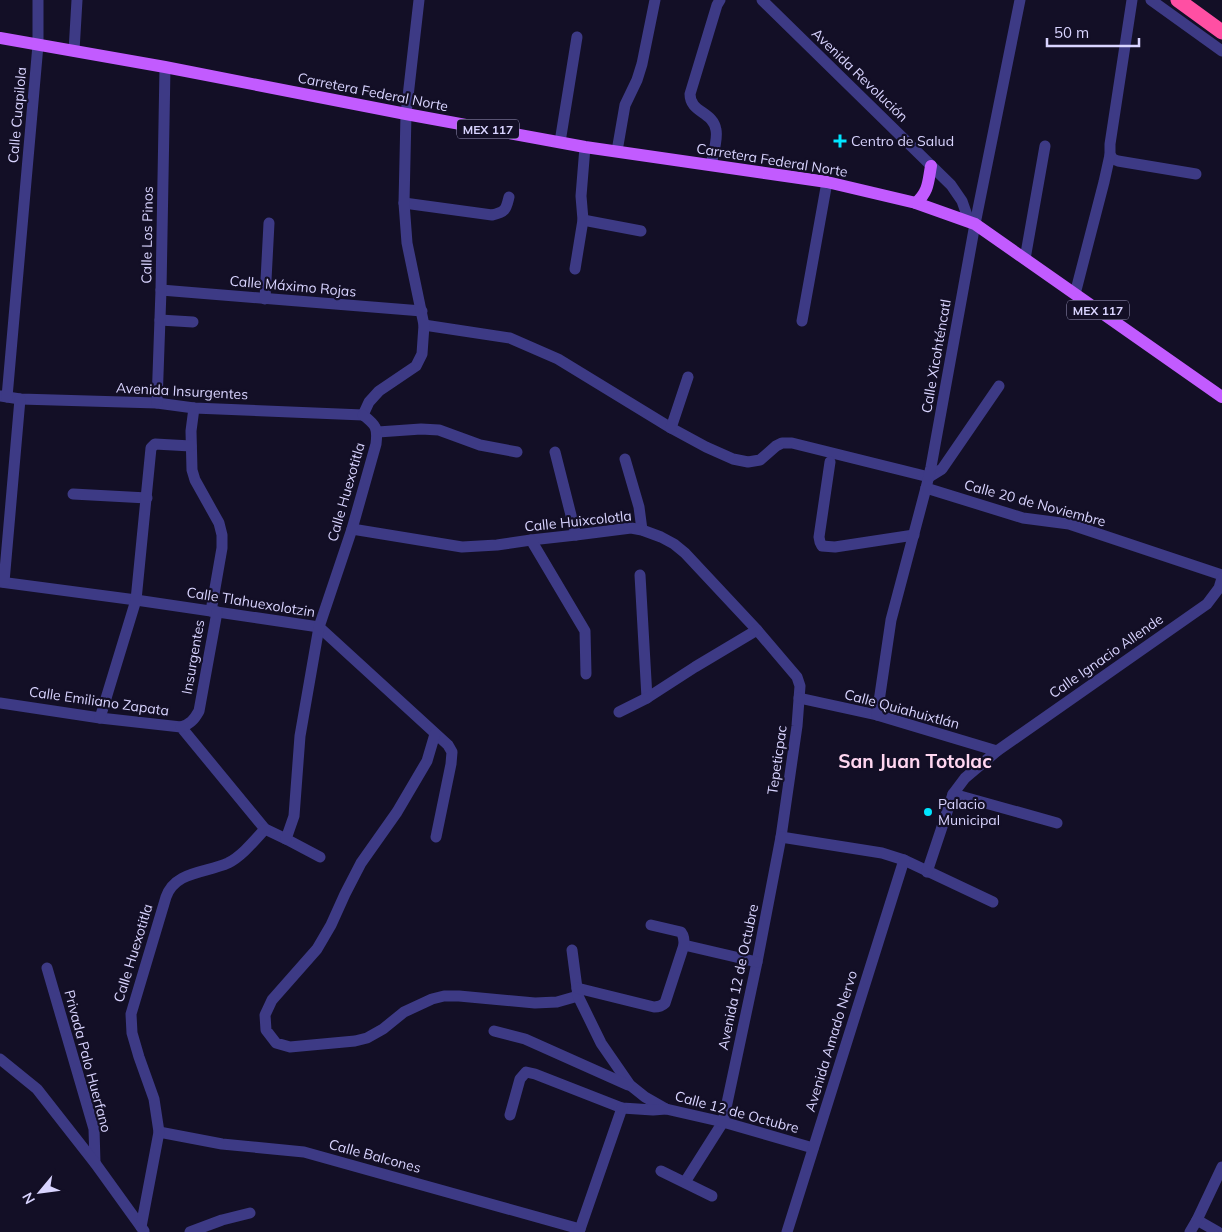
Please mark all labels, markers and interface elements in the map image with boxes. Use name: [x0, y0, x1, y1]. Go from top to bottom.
scale bar: [1047, 15, 1140, 47]
text: 50 m: [1054, 23, 1089, 42]
street label: Avenida Revolución: [808, 24, 912, 126]
street label: Calle Cuapilola: [4, 66, 30, 164]
street label: Carretera Federal Norte: [296, 69, 450, 115]
road number: MEX 117: [457, 120, 519, 138]
place label: Centro de Salud: [851, 132, 954, 150]
marker: Centro de Salud: [833, 134, 847, 148]
street label: Carretera Federal Norte: [695, 139, 849, 181]
street label: Calle Los Pinos: [137, 186, 157, 284]
street label: Calle Máximo Rojas: [229, 271, 357, 301]
street label: Calle Xicohténcatl: [917, 298, 955, 414]
road number: MEX 117: [1067, 300, 1129, 320]
street label: Avenida Insurgentes: [115, 379, 249, 403]
street label: Calle Huexotitla: [323, 440, 369, 544]
street label: Calle 20 de Noviembre: [962, 475, 1108, 531]
street label: Calle Huixcolotla: [523, 506, 633, 536]
street label: Calle Tlahuexolotzin: [185, 583, 317, 621]
street label: Calle Ignacio Allende: [1046, 610, 1166, 702]
street label: Insurgentes: [178, 618, 208, 696]
street label: Calle Emiliano Zapata: [28, 682, 170, 720]
street label: Calle Quiahuixtlán: [843, 685, 961, 733]
street label: Tepeticpac: [763, 724, 791, 796]
district label: San Juan Totolac: [838, 749, 992, 773]
place label: Palacio Municipal: [938, 795, 1000, 829]
marker: Palacio Municipal: [922, 806, 934, 818]
street label: Calle Huexotitla: [109, 902, 157, 1004]
street label: Avenida 12 de Octubre: [714, 902, 762, 1052]
street label: Avenida Amado Nervo: [801, 968, 861, 1114]
street label: Privada Palo Huerfano: [60, 988, 116, 1134]
street label: Calle 12 de Octubre: [673, 1087, 801, 1137]
street label: Calle Balcones: [327, 1135, 423, 1177]
north arrow: [15, 1167, 65, 1217]
text: N: [18, 1189, 39, 1207]

